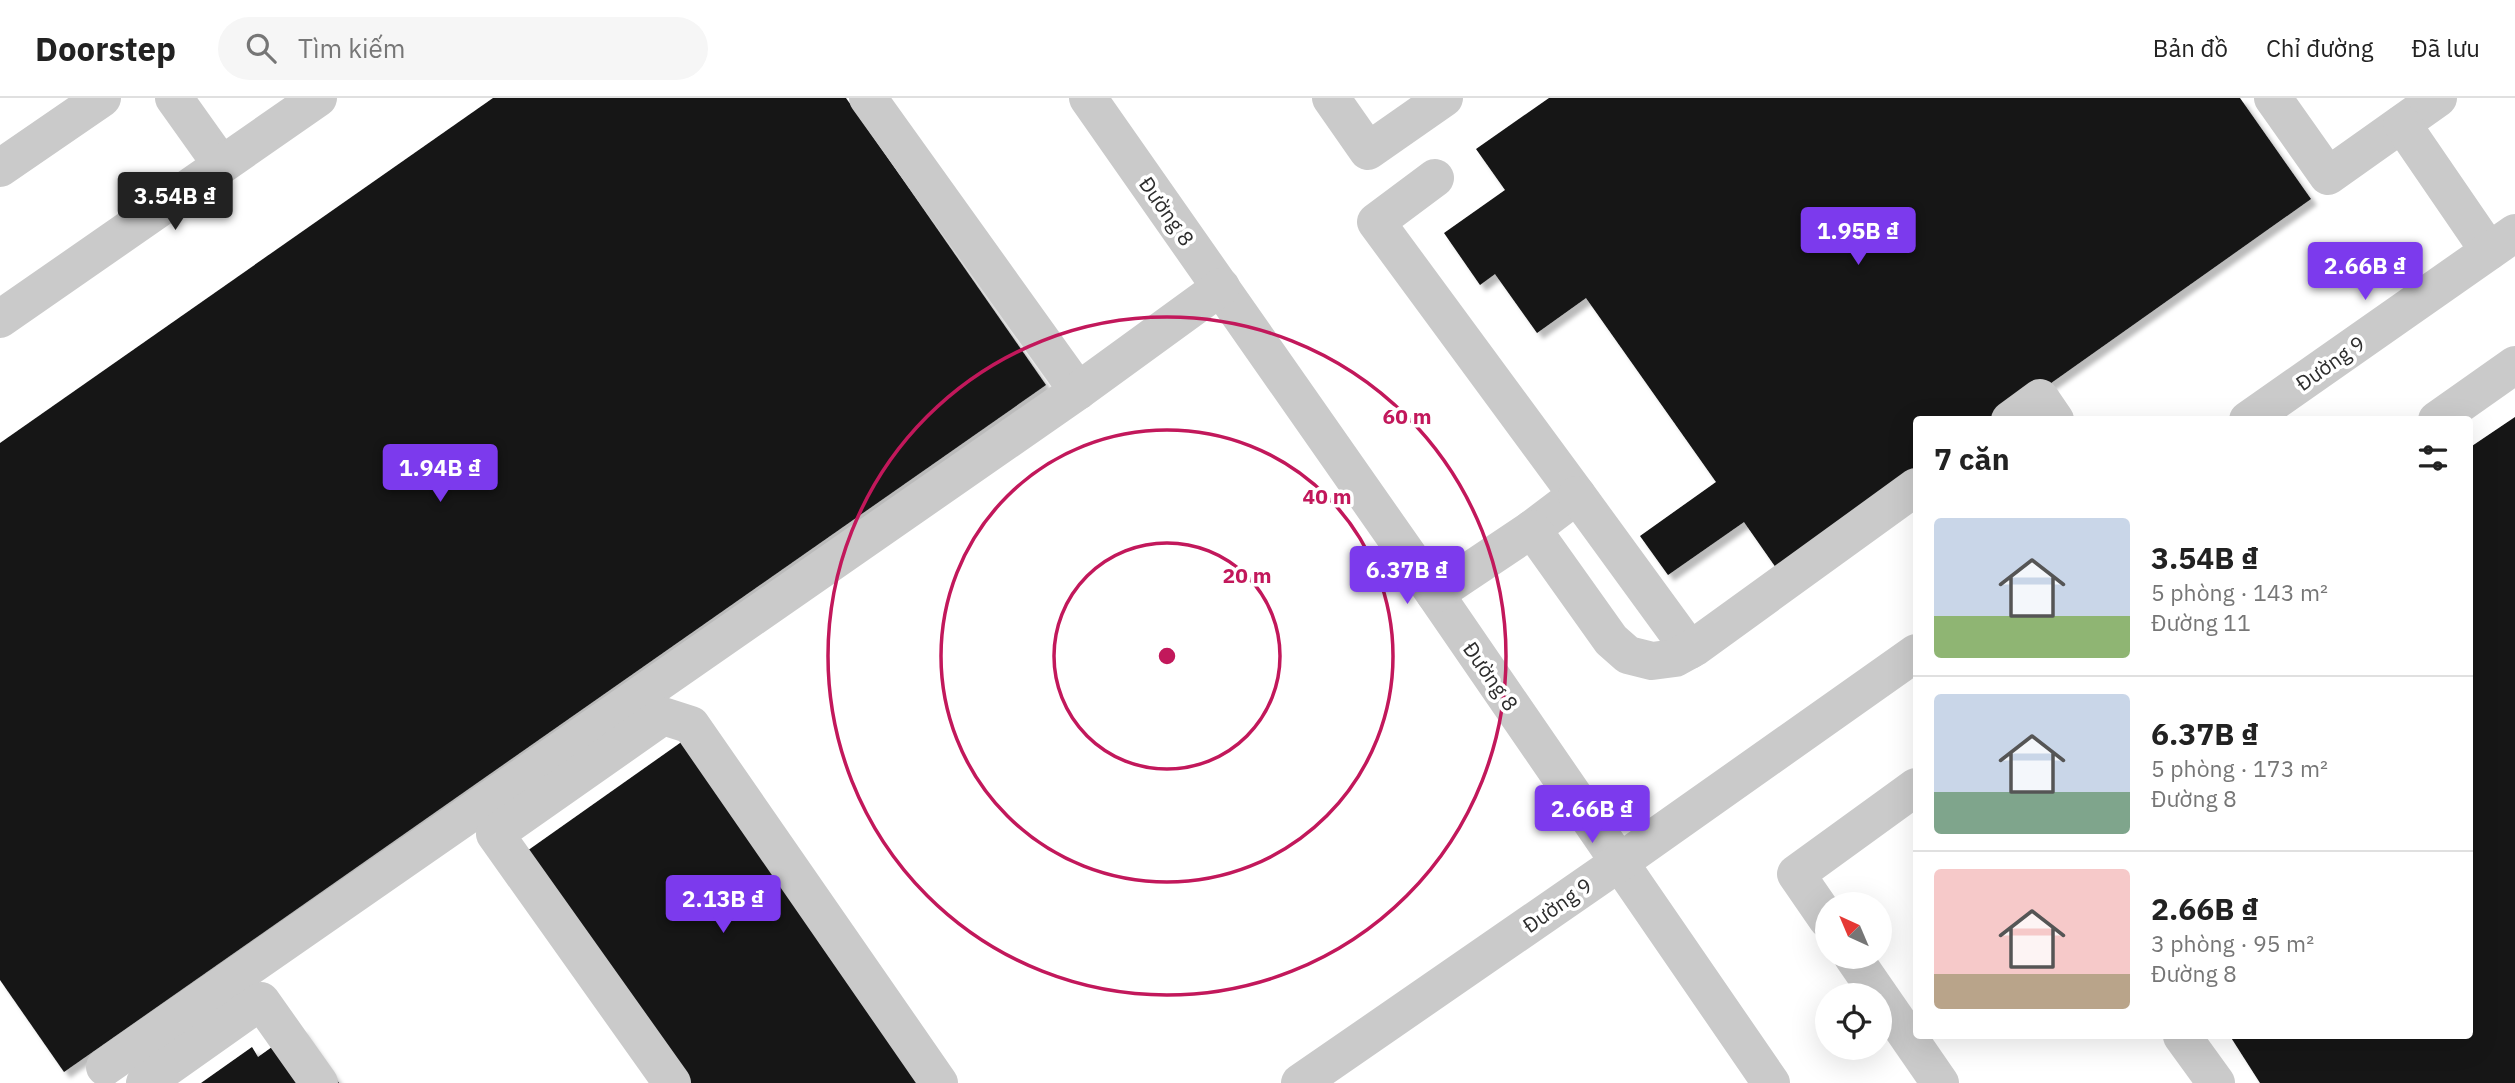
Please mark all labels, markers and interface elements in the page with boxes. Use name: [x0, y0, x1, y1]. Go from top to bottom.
search box: [218, 17, 708, 80]
text: Doorstep: [35, 27, 176, 70]
icon: search: [242, 29, 280, 67]
text: Tìm kiếm: [298, 31, 405, 65]
text: Bản đồ: [2153, 32, 2228, 64]
text: Chỉ đường: [2266, 32, 2374, 64]
text: Đã lưu: [2412, 32, 2480, 64]
street label: Đường 8: [1133, 171, 1201, 251]
pin: 3.54B ₫: [110, 172, 240, 232]
text: 3.54B ₫: [134, 180, 216, 210]
pin: 1.95B ₫: [1793, 208, 1923, 267]
text: 1.95B ₫: [1817, 215, 1899, 245]
pin: 2.66B ₫: [2300, 242, 2430, 302]
text: 2.66B ₫: [2324, 250, 2406, 280]
street label: Đường 9: [2290, 329, 2370, 397]
text: 60 m: [1383, 402, 1431, 430]
text: 7 căn: [1934, 439, 2010, 478]
icon: filters: [2414, 439, 2452, 477]
pin: 1.94B ₫: [375, 444, 505, 504]
text: 1.94B ₫: [399, 452, 481, 482]
text: 40 m: [1303, 482, 1351, 510]
text: 3.54B ₫: [2151, 538, 2259, 577]
pin: 6.37B ₫: [1342, 546, 1472, 606]
icon: home: [1990, 546, 2074, 630]
text: 6.37B ₫: [1366, 554, 1448, 584]
text: 20 m: [1223, 561, 1271, 589]
text: 5 phòng · 143 m²: [2151, 577, 2328, 607]
text: Đường 11: [2151, 607, 2251, 637]
street label: Đường 8: [1457, 636, 1525, 716]
centre of rings: [1155, 644, 1179, 668]
text: 6.37B ₫: [2151, 714, 2259, 753]
icon: home: [1990, 722, 2074, 806]
text: 5 phòng · 173 m²: [2151, 753, 2328, 783]
text: Đường 8: [2151, 783, 2237, 813]
pin: 2.66B ₫: [1527, 786, 1657, 845]
text: 2.66B ₫: [1551, 793, 1633, 823]
street label: Đường 9: [1517, 871, 1597, 939]
pin: 2.13B ₫: [658, 876, 788, 935]
text: 2.13B ₫: [682, 883, 764, 913]
text: 2.66B ₫: [2151, 889, 2259, 928]
north arrow: [1815, 892, 1892, 970]
map controls: [1815, 892, 1892, 1060]
icon: home: [1990, 897, 2074, 981]
text: 3 phòng · 95 m²: [2151, 928, 2314, 958]
text: Đường 8: [2151, 958, 2237, 988]
button: locate: [1815, 983, 1892, 1060]

